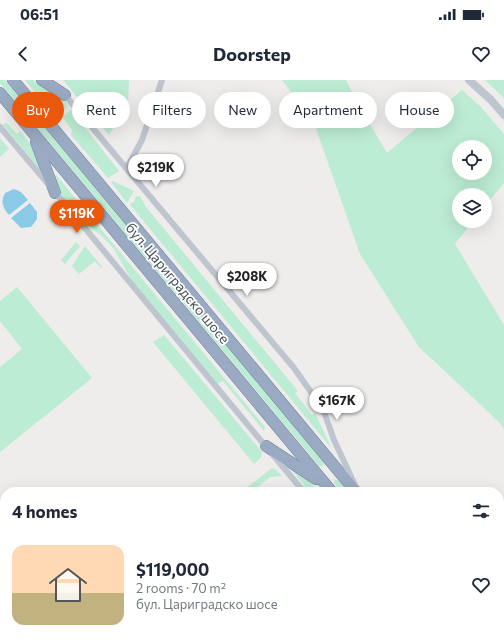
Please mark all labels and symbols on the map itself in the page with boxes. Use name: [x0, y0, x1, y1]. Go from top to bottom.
pin: $219K: [128, 154, 184, 188]
pin: $119K: [49, 200, 105, 234]
street label: бул. Цариградско шосе: [122, 219, 234, 347]
pin: $208K: [219, 263, 275, 297]
pin: $167K: [309, 387, 365, 421]

